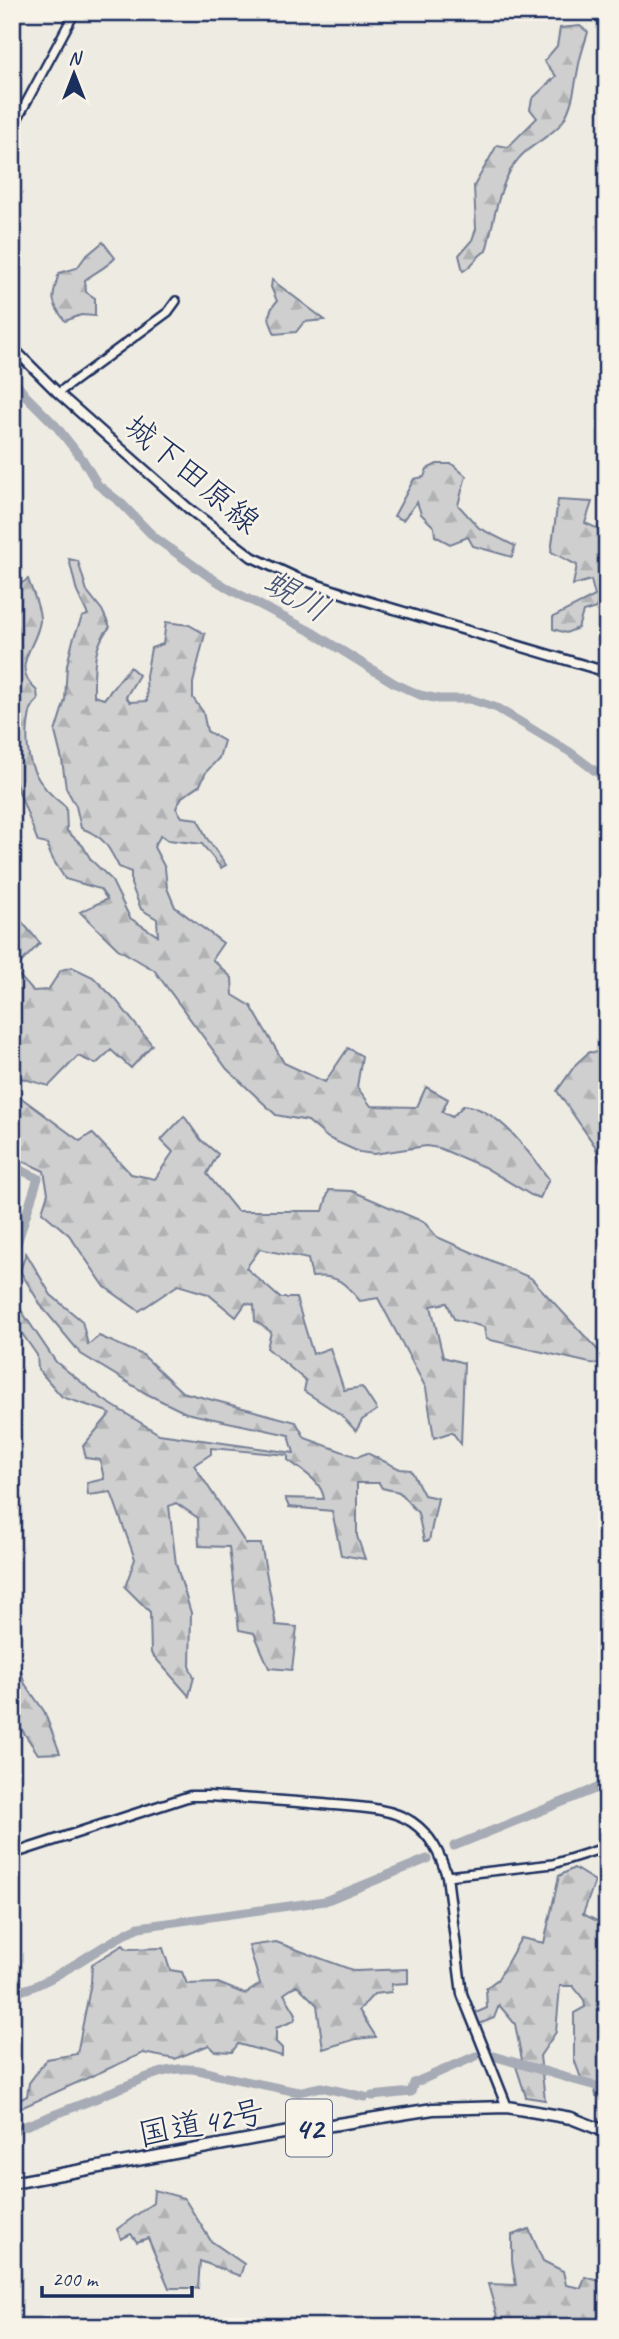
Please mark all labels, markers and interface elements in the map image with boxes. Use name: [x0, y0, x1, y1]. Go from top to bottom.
north arrow: [38, 38, 108, 108]
text: N: [68, 46, 83, 70]
street label: 城下田原線: [116, 405, 269, 543]
water label: 蜆川: [255, 558, 338, 632]
street label: 国道42号: [134, 2090, 268, 2156]
road number: 42: [286, 2100, 332, 2156]
scale bar: [42, 2255, 192, 2299]
text: 200 m: [52, 2266, 99, 2292]

